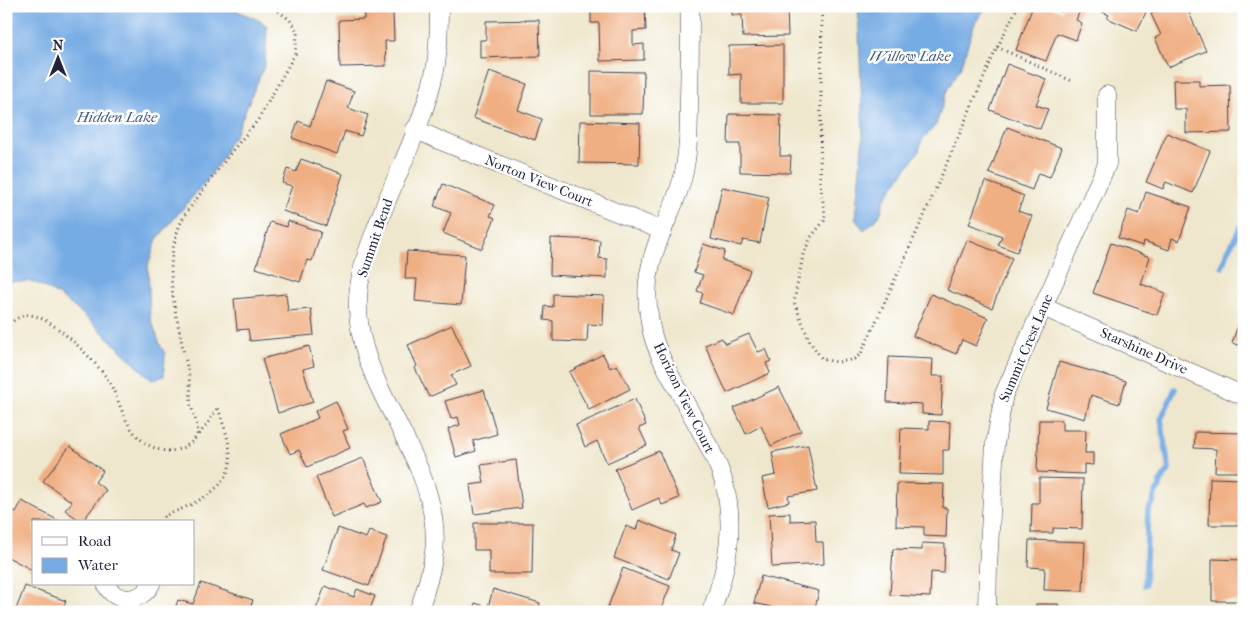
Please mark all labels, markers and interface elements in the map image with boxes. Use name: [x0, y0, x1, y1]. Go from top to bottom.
north arrow: [32, 32, 82, 82]
text: N: [53, 37, 64, 54]
water label: Willow Lake: [870, 47, 951, 65]
water label: Hidden Lake: [76, 108, 158, 126]
street label: Norton View Court: [482, 152, 596, 210]
street label: Summit Bend: [354, 196, 397, 280]
street label: Summit Crest Lane: [996, 291, 1056, 405]
street label: Starshine Drive: [1098, 324, 1190, 378]
street label: Horizon View Court: [650, 340, 718, 456]
legend: [32, 520, 195, 586]
text: Road: [78, 532, 112, 550]
text: Water: [77, 556, 118, 574]

